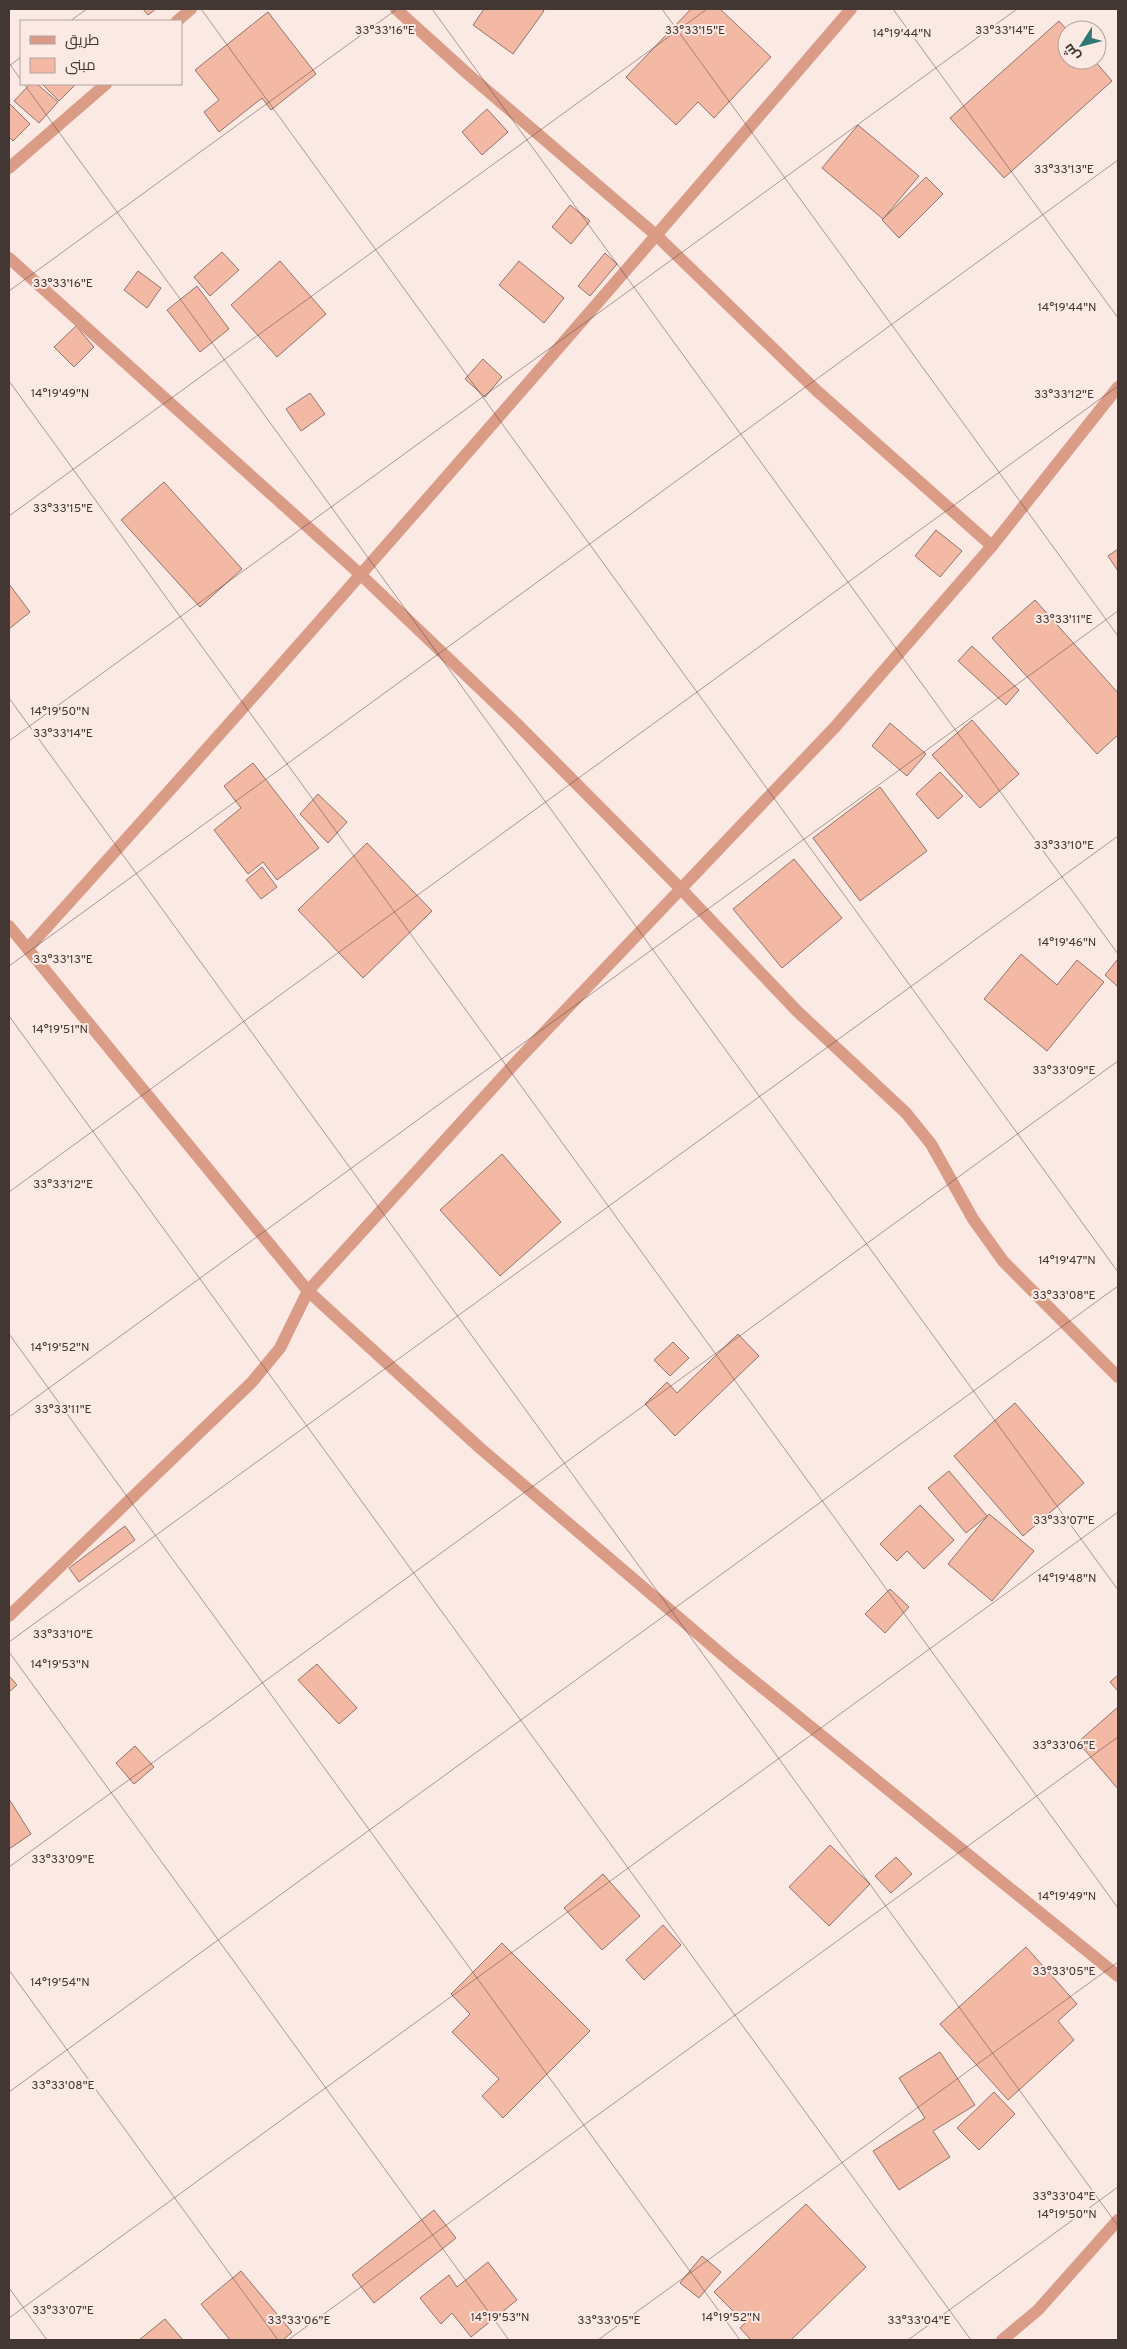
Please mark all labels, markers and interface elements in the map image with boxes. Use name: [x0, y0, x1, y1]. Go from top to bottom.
legend: [20, 20, 182, 85]
north arrow: [1057, 20, 1107, 70]
text: 33°33'16"E: [355, 23, 415, 39]
text: 33°33'15"E: [665, 23, 725, 39]
text: 33°33'14"E: [975, 23, 1035, 39]
text: 14°19'44"N: [872, 26, 932, 42]
text: طريق: [65, 32, 99, 51]
text: ش: [1060, 39, 1085, 65]
text: مبنى: [65, 57, 96, 76]
text: 33°33'13"E: [1034, 162, 1094, 178]
text: 33°33'16"E: [33, 276, 93, 292]
text: 14°19'44"N: [1037, 300, 1097, 316]
text: 14°19'49"N: [31, 386, 89, 402]
text: 33°33'12"E: [1034, 387, 1094, 403]
text: 33°33'15"E: [33, 501, 93, 517]
text: 33°33'11"E: [1035, 612, 1093, 628]
text: 14°19'50"N: [30, 704, 90, 720]
text: 33°33'14"E: [33, 726, 93, 742]
text: 33°33'10"E: [1034, 838, 1094, 854]
text: 14°19'46"N: [1038, 935, 1096, 951]
text: 33°33'13"E: [33, 952, 93, 968]
text: 14°19'51"N: [32, 1022, 88, 1038]
text: 33°33'09"E: [1032, 1063, 1096, 1079]
text: 33°33'12"E: [33, 1177, 93, 1193]
text: 14°19'47"N: [1038, 1253, 1096, 1269]
text: 33°33'08"E: [1032, 1288, 1096, 1304]
text: 14°19'52"N: [31, 1340, 89, 1356]
text: 33°33'11"E: [34, 1402, 92, 1418]
text: 33°33'07"E: [1033, 1513, 1095, 1529]
text: 14°19'48"N: [1038, 1571, 1096, 1587]
text: 33°33'10"E: [33, 1627, 93, 1643]
text: 14°19'53"N: [31, 1657, 89, 1673]
text: 33°33'06"E: [1032, 1738, 1096, 1754]
text: 33°33'09"E: [31, 1852, 95, 1868]
text: 14°19'49"N: [1038, 1889, 1096, 1905]
text: 33°33'05"E: [1032, 1964, 1096, 1980]
text: 14°19'54"N: [30, 1975, 90, 1991]
text: 33°33'08"E: [31, 2078, 95, 2094]
text: 33°33'04"E: [1032, 2189, 1096, 2205]
text: 14°19'50"N: [1037, 2207, 1097, 2223]
text: 33°33'07"E: [32, 2303, 94, 2319]
text: 14°19'53"N: [471, 2310, 529, 2326]
text: 14°19'52"N: [702, 2310, 760, 2326]
text: 33°33'06"E: [267, 2313, 331, 2329]
text: 33°33'05"E: [577, 2313, 641, 2329]
text: 33°33'04"E: [887, 2313, 951, 2329]

